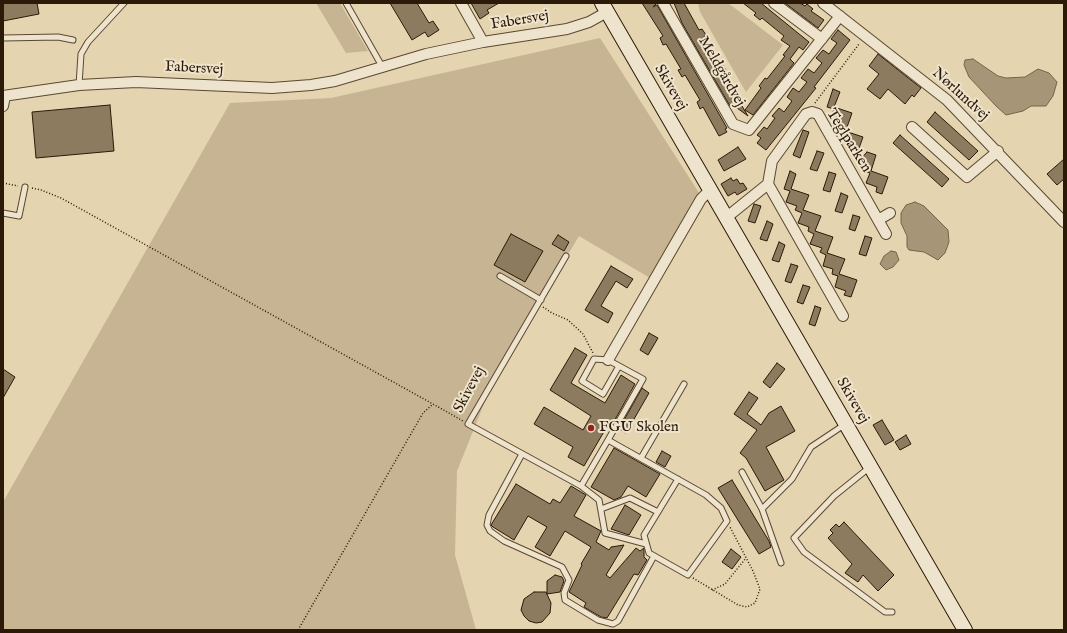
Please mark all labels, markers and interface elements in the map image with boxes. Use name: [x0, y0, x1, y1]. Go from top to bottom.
street label: Fabersvej: [490, 8, 550, 34]
street label: Meldgårdvej: [694, 34, 748, 110]
street label: Fabersvej: [164, 58, 224, 80]
street label: Skivevej: [650, 62, 690, 114]
street label: Nørlundvej: [928, 65, 992, 125]
street label: Teglparken: [821, 106, 875, 176]
street label: Skivevej: [450, 364, 490, 416]
street label: Skivevej: [832, 375, 872, 427]
place label: FGU Skolen: [599, 419, 679, 437]
marker: FGU Skolen: [586, 423, 596, 433]

